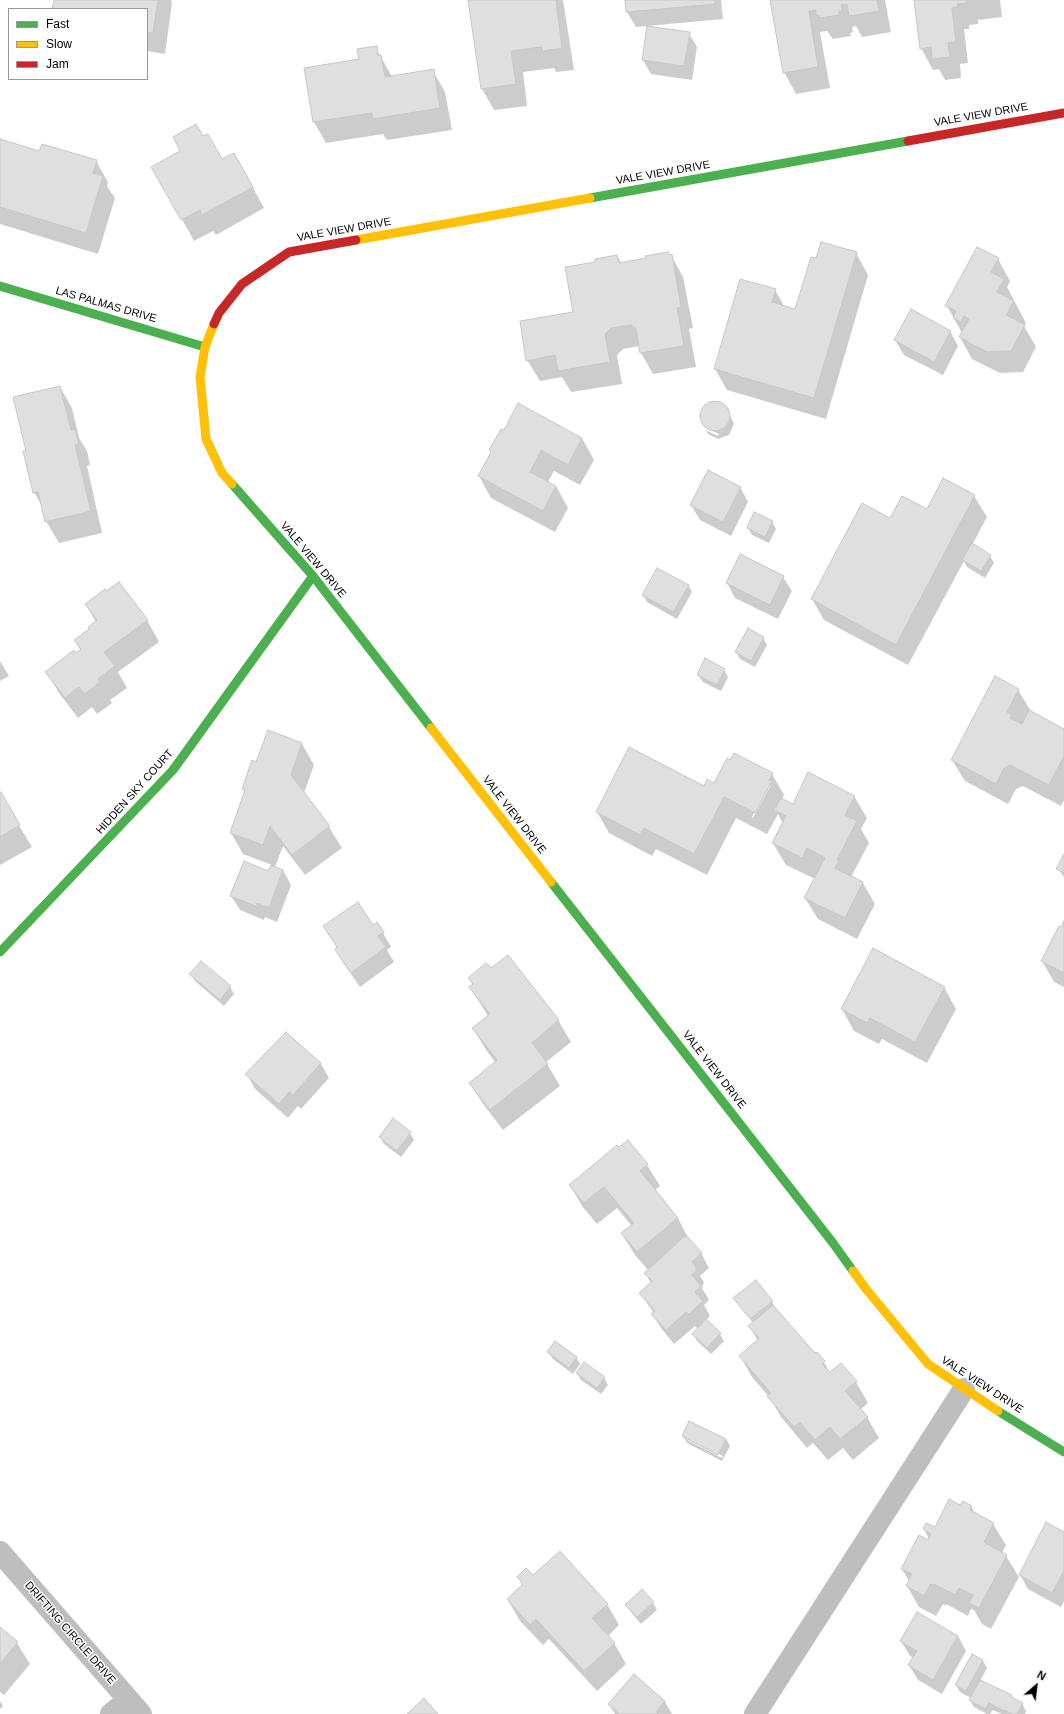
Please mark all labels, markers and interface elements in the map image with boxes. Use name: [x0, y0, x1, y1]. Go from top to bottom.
legend: [8, 8, 148, 80]
text: Fast: [46, 17, 69, 31]
text: Slow: [46, 37, 72, 51]
text: Jam: [46, 57, 69, 71]
street label: VALE VIEW DRIVE: [933, 100, 1029, 130]
street label: VALE VIEW DRIVE: [615, 158, 711, 188]
street label: VALE VIEW DRIVE: [296, 215, 392, 245]
street label: LAS PALMAS DRIVE: [54, 284, 158, 326]
street label: VALE VIEW DRIVE: [277, 519, 349, 601]
street label: HIDDEN SKY COURT: [94, 747, 176, 837]
street label: VALE VIEW DRIVE: [480, 773, 548, 857]
street label: VALE VIEW DRIVE: [680, 1028, 748, 1112]
street label: VALE VIEW DRIVE: [939, 1354, 1025, 1416]
street label: DRIFTING CIRCLE DRIVE: [22, 1579, 118, 1687]
north arrow: [1016, 1666, 1056, 1706]
text: N: [1035, 1668, 1048, 1683]

